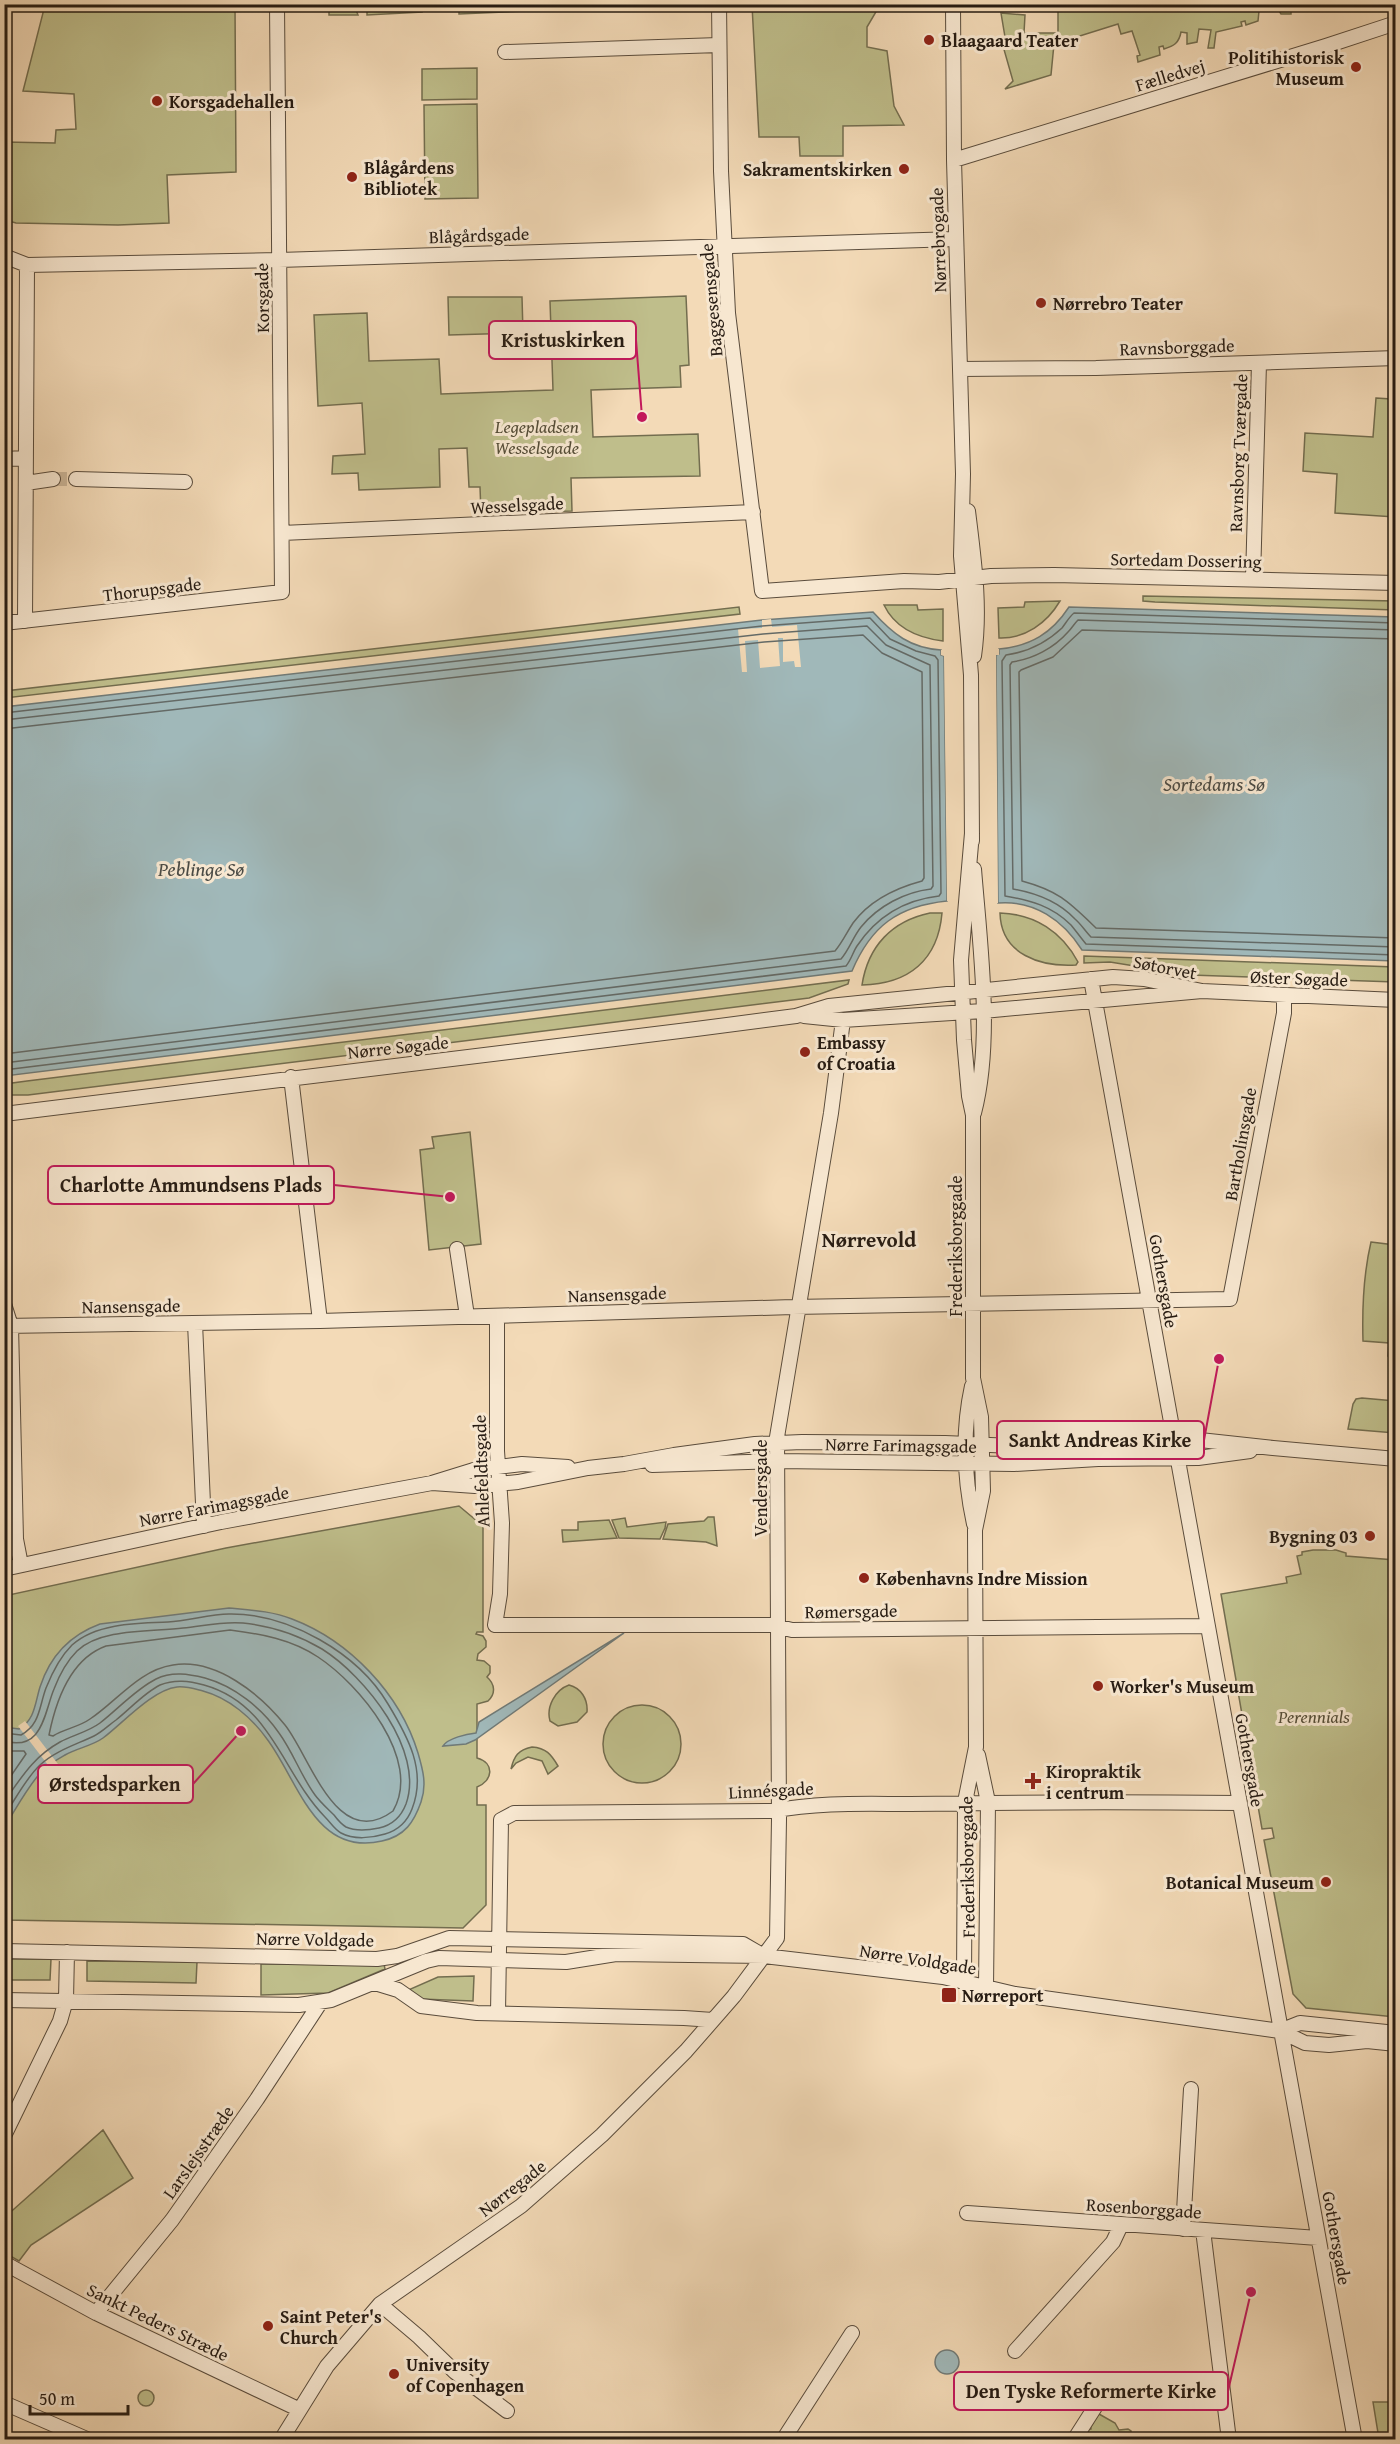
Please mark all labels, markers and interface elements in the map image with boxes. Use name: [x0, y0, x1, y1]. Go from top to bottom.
place label: Blaagaard Teater: [941, 27, 1079, 54]
marker: Blaagaard Teater: [922, 33, 936, 47]
place label: Politihistorisk Museum: [1228, 44, 1345, 92]
street label: Fælledvej: [1132, 52, 1208, 98]
marker: Politihistorisk Museum: [1349, 60, 1363, 74]
place label: Korsgadehallen: [169, 88, 295, 115]
marker: Korsgadehallen: [150, 94, 164, 108]
place label: Blågårdens Bibliotek: [364, 154, 455, 202]
place label: Sakramentskirken: [743, 156, 892, 183]
marker: Sakramentskirken: [897, 162, 911, 176]
marker: Blågårdens Bibliotek: [345, 170, 359, 184]
street label: Nørrebrogade: [923, 187, 953, 293]
street label: Blågårdsgade: [428, 220, 530, 250]
street label: Baggesensgade: [693, 242, 729, 358]
street label: Korsgade: [248, 263, 276, 333]
place label: Nørrebro Teater: [1053, 290, 1184, 317]
marker: Nørrebro Teater: [1034, 296, 1048, 310]
callout: Kristuskirken: [489, 321, 636, 359]
text: Kristuskirken: [501, 325, 625, 354]
street label: Ravnsborggade: [1119, 331, 1235, 363]
street label: Ravnsborg Tværgade: [1222, 373, 1254, 533]
park label: Legepladsen Wesselsgade: [494, 413, 579, 461]
street label: Wesselsgade: [470, 489, 564, 521]
street label: Sortedam Dossering: [1110, 545, 1262, 575]
street label: Thorupsgade: [101, 570, 203, 608]
water label: Sortedams Sø: [1163, 769, 1265, 798]
water label: Peblinge Sø: [157, 854, 245, 883]
street label: Søtorvet: [1131, 948, 1200, 987]
street label: Øster Søgade: [1250, 963, 1348, 993]
street label: Nørre Søgade: [346, 1028, 450, 1066]
place label: Embassy of Croatia: [817, 1029, 896, 1077]
marker: Embassy of Croatia: [798, 1045, 812, 1059]
street label: Bartholinsgade: [1217, 1085, 1263, 1203]
callout: Charlotte Ammundsens Plads: [48, 1166, 334, 1204]
text: Charlotte Ammundsens Plads: [60, 1170, 322, 1199]
street label: Frederiksborggade: [942, 1175, 969, 1317]
district label: Nørrevold: [822, 1224, 916, 1255]
street label: Gothersgade: [1142, 1232, 1186, 1330]
street label: Nansensgade: [567, 1279, 667, 1309]
street label: Nansensgade: [81, 1292, 181, 1320]
street label: Ahlefeldtsgade: [466, 1414, 496, 1528]
callout: Sankt Andreas Kirke: [997, 1421, 1204, 1459]
text: Sankt Andreas Kirke: [1009, 1425, 1192, 1454]
street label: Nørre Farimagsgade: [825, 1430, 977, 1460]
street label: Vendersgade: [747, 1439, 774, 1537]
street label: Nørre Farimagsgade: [137, 1478, 291, 1534]
place label: Bygning 03: [1269, 1523, 1358, 1550]
marker: Bygning 03: [1363, 1529, 1377, 1543]
place label: Københavns Indre Mission: [876, 1565, 1088, 1592]
marker: Københavns Indre Mission: [857, 1571, 871, 1585]
street label: Rømersgade: [804, 1597, 898, 1625]
place label: Worker's Museum: [1110, 1673, 1255, 1700]
marker: Worker's Museum: [1091, 1679, 1105, 1693]
park label: Perennials: [1277, 1703, 1350, 1730]
street label: Gothersgade: [1228, 1711, 1272, 1809]
place label: Kiropraktik i centrum: [1046, 1758, 1142, 1806]
callout: Ørstedsparken: [38, 1765, 193, 1803]
text: Ørstedsparken: [49, 1769, 181, 1798]
marker: Kiropraktik i centrum: [1024, 1772, 1042, 1790]
street label: Linnésgade: [728, 1774, 814, 1806]
street label: Frederiksborggade: [952, 1796, 982, 1938]
place label: Botanical Museum: [1166, 1869, 1315, 1896]
marker: Botanical Museum: [1319, 1875, 1333, 1889]
street label: Nørre Voldgade: [256, 1924, 374, 1954]
street label: Nørre Voldgade: [858, 1936, 978, 1982]
place label: Nørreport: [962, 1982, 1044, 2009]
marker: Nørreport: [940, 1986, 958, 2004]
street label: Larslejsstræde: [156, 2100, 240, 2204]
street label: Nørregade: [472, 2153, 552, 2223]
street label: Gothersgade: [1315, 2189, 1359, 2287]
street label: Rosenborggade: [1085, 2190, 1203, 2226]
street label: Sankt Peders Stræde: [82, 2276, 234, 2368]
place label: Saint Peter's Church: [280, 2303, 382, 2351]
marker: Saint Peter's Church: [261, 2319, 275, 2333]
place label: University of Copenhagen: [406, 2351, 524, 2399]
marker: University of Copenhagen: [387, 2367, 401, 2381]
callout: Den Tyske Reformerte Kirke: [954, 2372, 1228, 2410]
text: Den Tyske Reformerte Kirke: [966, 2376, 1217, 2405]
scale bar: [30, 2378, 128, 2416]
text: 50 m: [39, 2385, 75, 2412]

